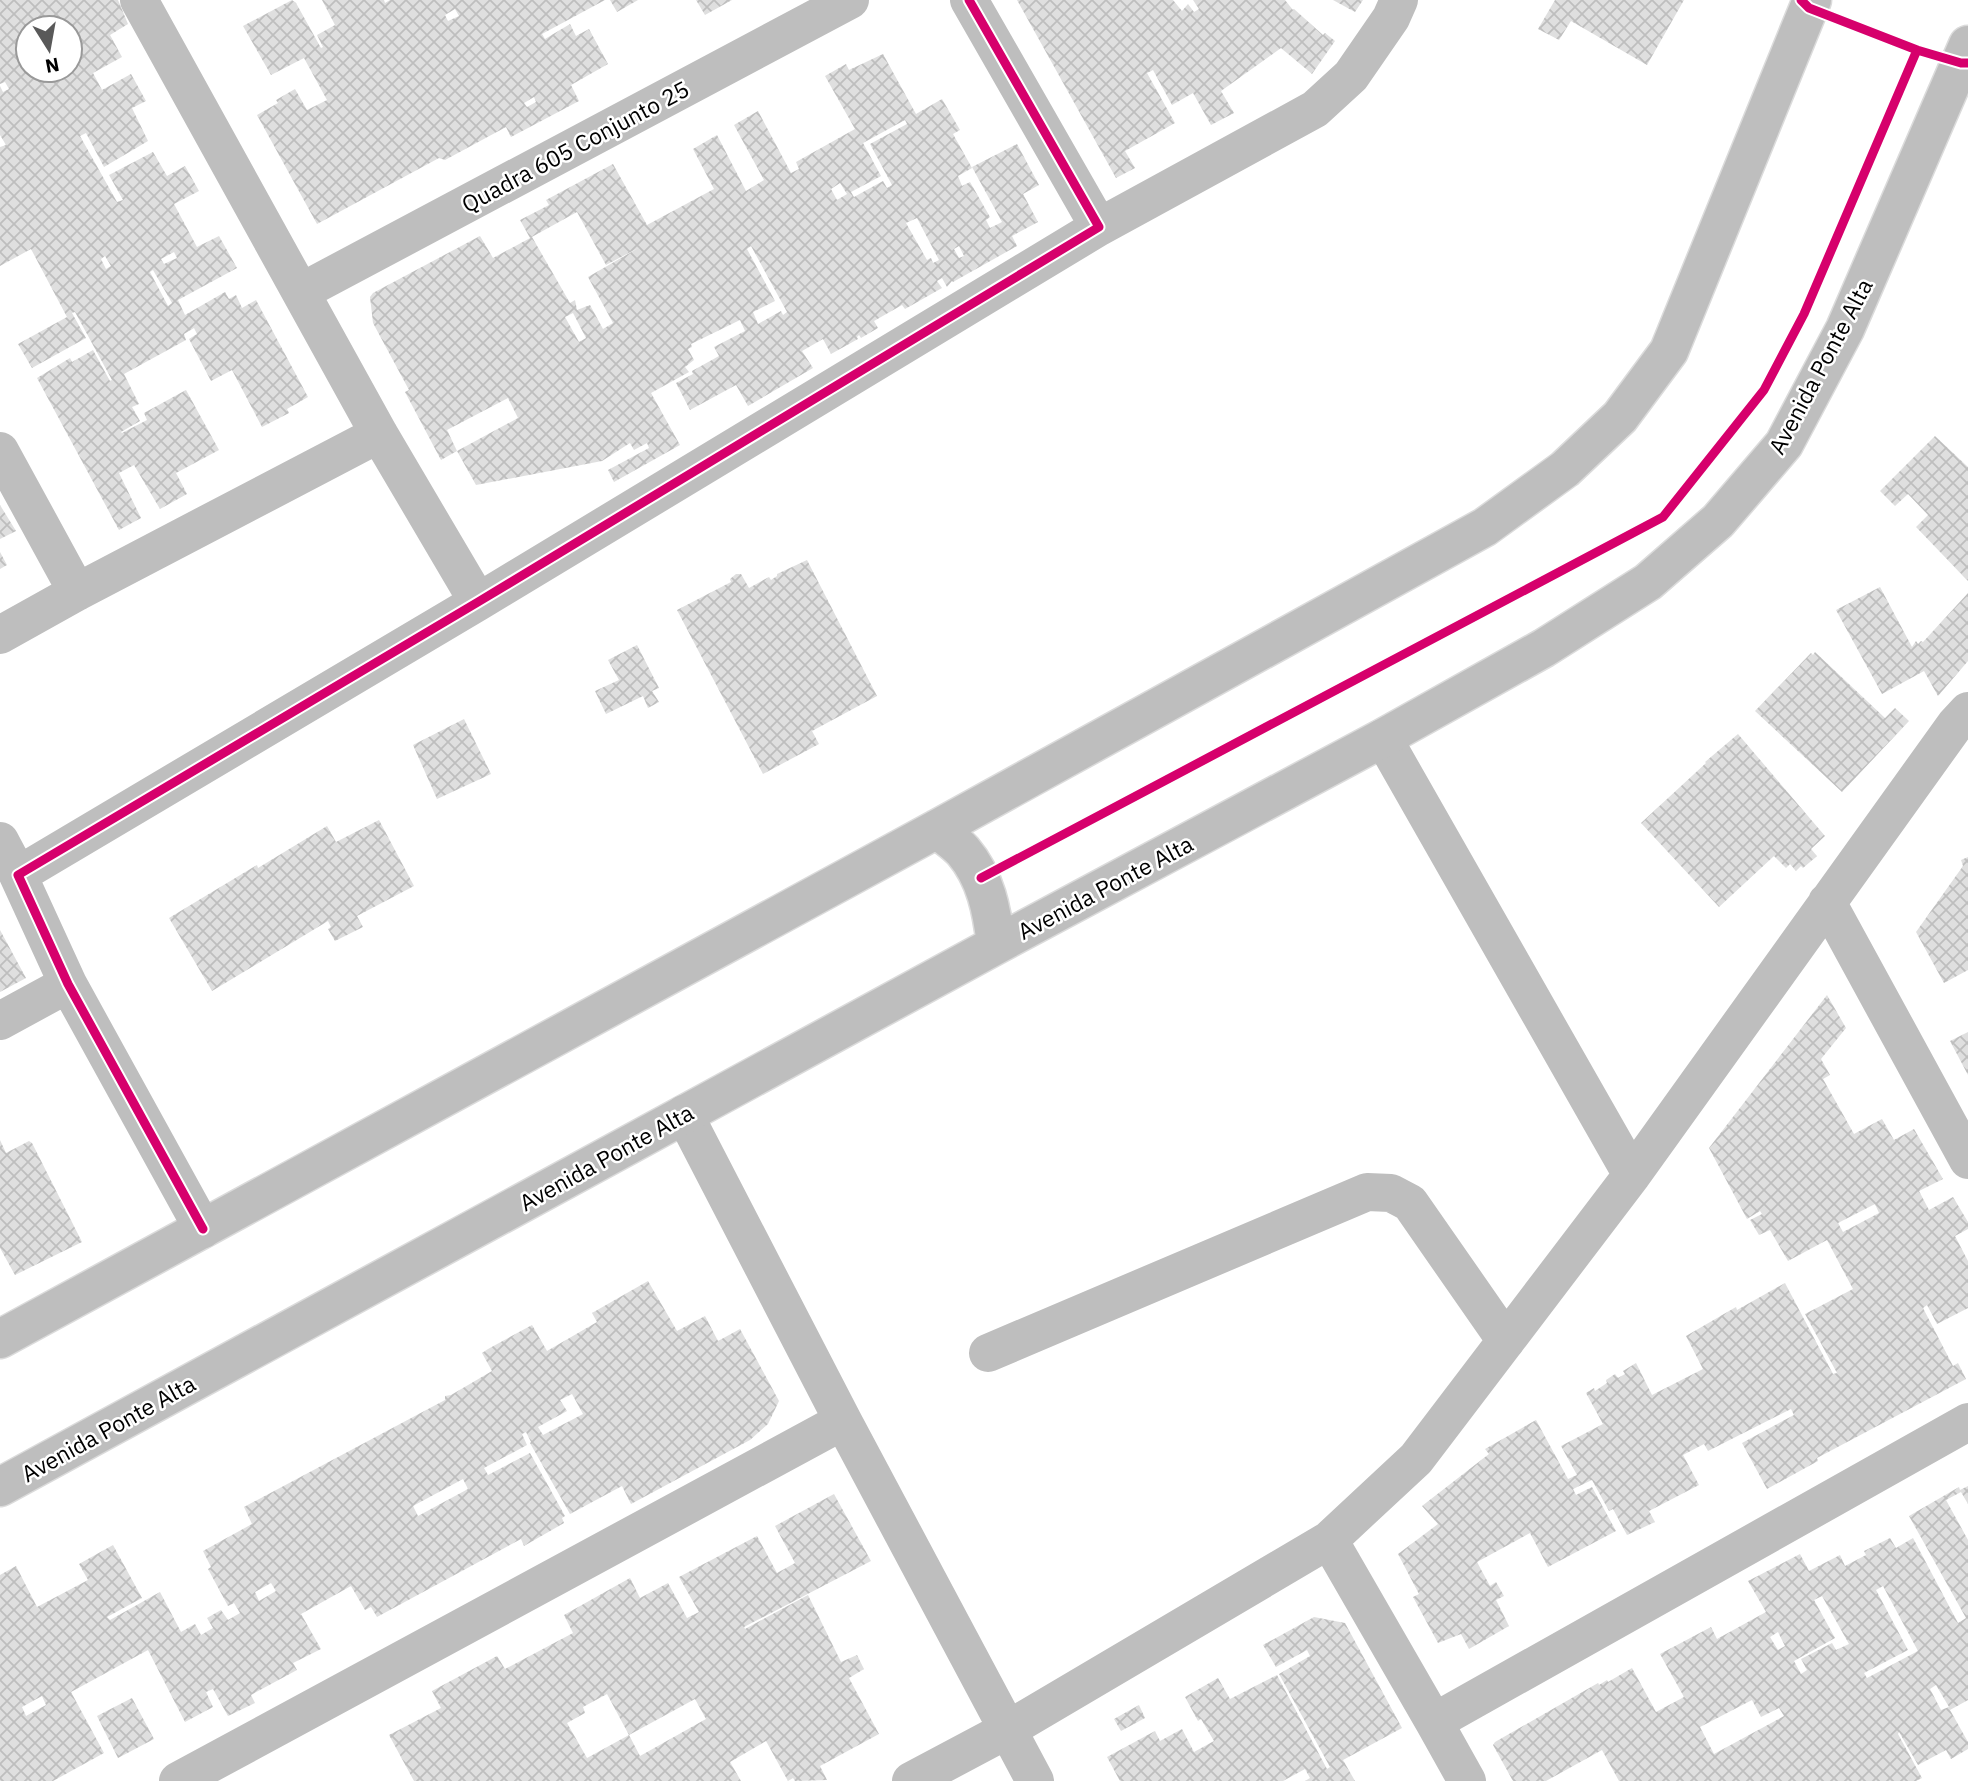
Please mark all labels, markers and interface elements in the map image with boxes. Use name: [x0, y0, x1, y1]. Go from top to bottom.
north arrow: [14, 14, 84, 84]
text: N: [43, 53, 61, 79]
street label: Quadra 605 Conjunto 25: [456, 73, 694, 219]
street label: Avenida Ponte Alta: [1761, 273, 1879, 459]
street label: Avenida Ponte Alta: [1012, 828, 1198, 946]
street label: Avenida Ponte Alta: [514, 1097, 698, 1217]
street label: Avenida Ponte Alta: [16, 1368, 200, 1488]

